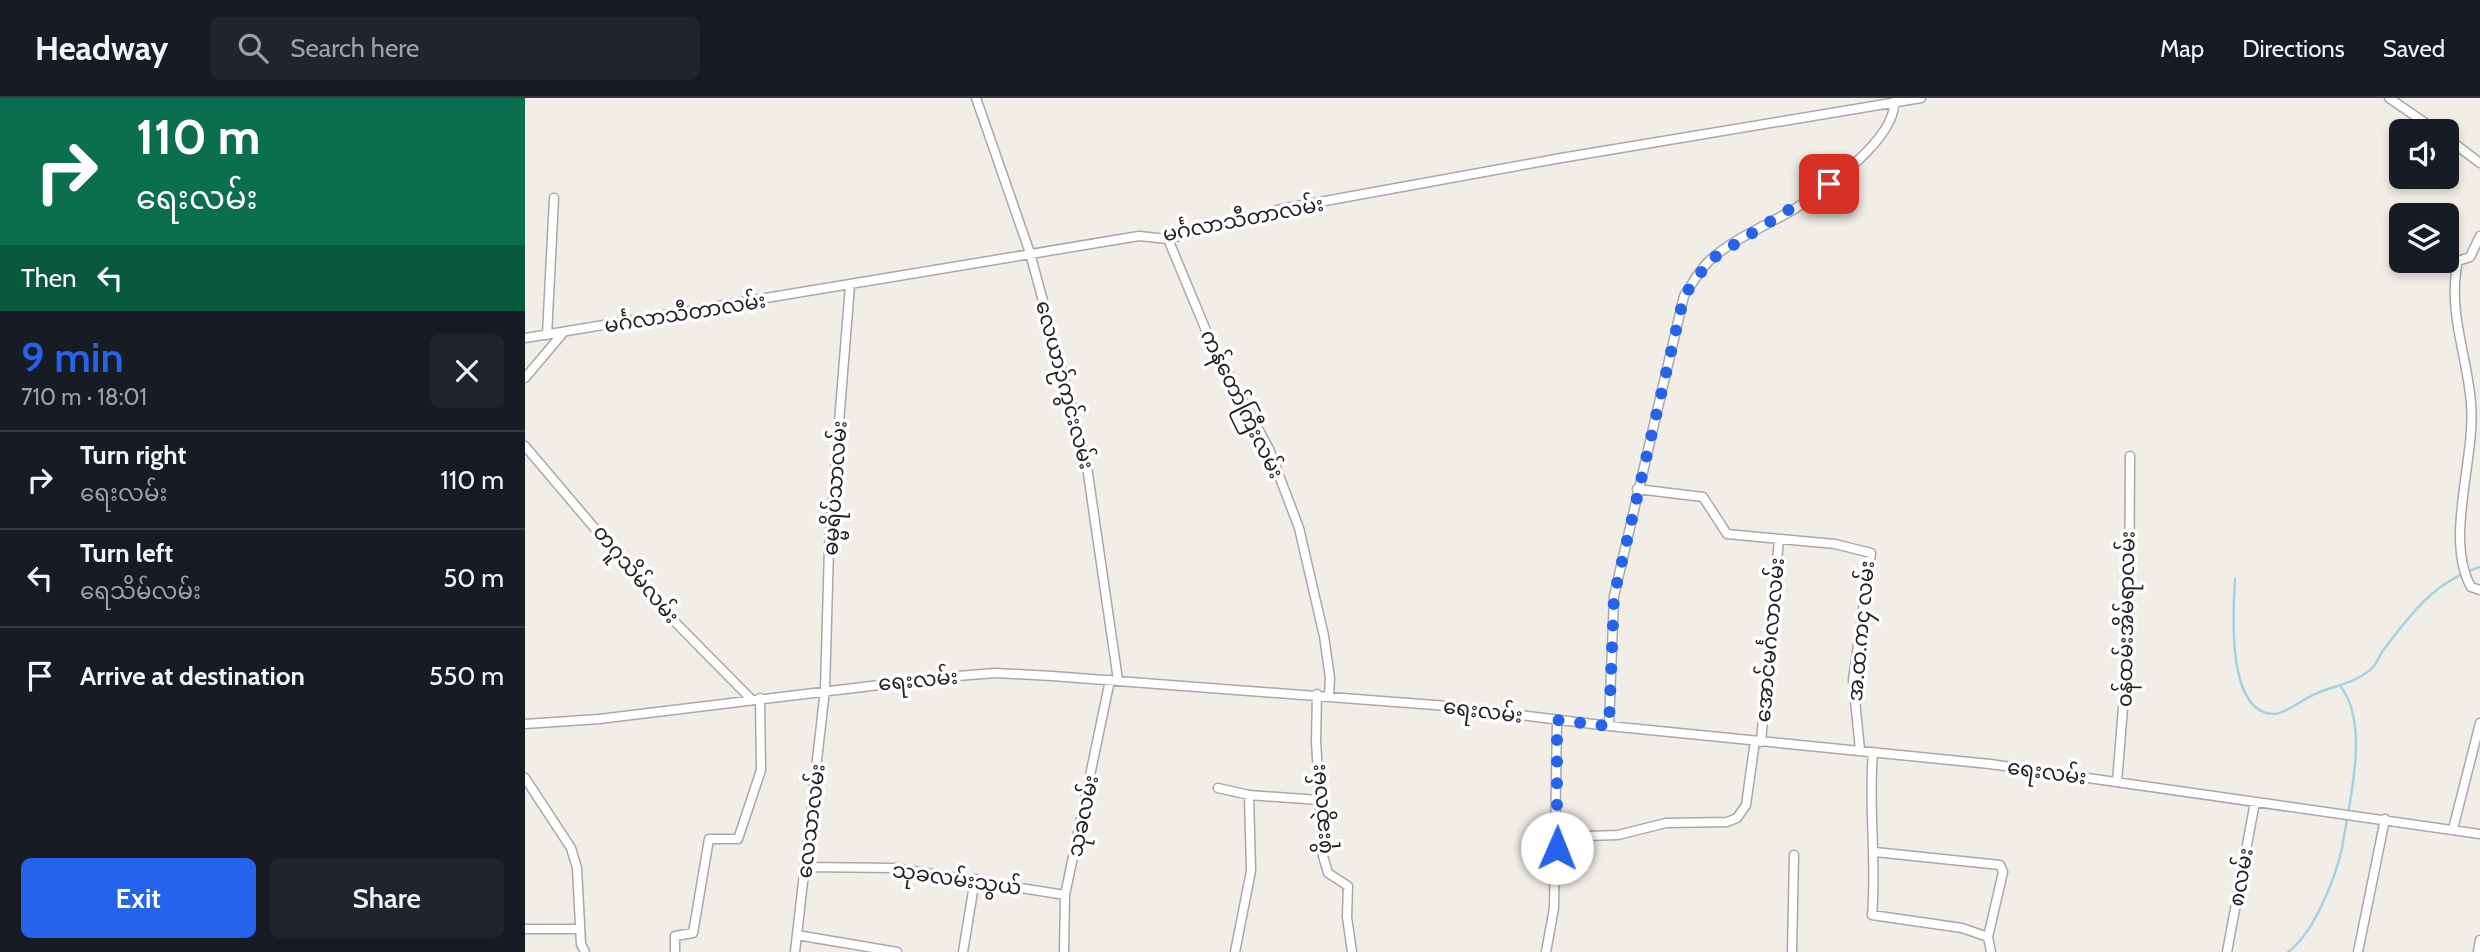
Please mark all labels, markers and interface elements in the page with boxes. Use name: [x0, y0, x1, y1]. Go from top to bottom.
search box: [210, 17, 700, 80]
text: Headway: [35, 28, 168, 68]
icon: search: [234, 29, 272, 67]
text: Search here: [290, 32, 419, 64]
text: Map: [2160, 34, 2204, 63]
text: Directions: [2242, 34, 2345, 63]
text: Saved: [2383, 34, 2445, 63]
text: 110 m: [136, 107, 260, 166]
map controls: [2389, 119, 2459, 273]
button: sound: [2389, 119, 2459, 189]
icon: right: [21, 126, 112, 217]
pin: [1799, 154, 1859, 214]
icon: arrive: [1810, 165, 1848, 203]
text: ရေးလမ်း: [136, 178, 258, 217]
street label: မင်္ဂလာသီတာလမ်း: [1160, 188, 1325, 246]
button: layers: [2389, 203, 2459, 273]
icon: left: [91, 259, 129, 297]
text: Then: [21, 262, 77, 294]
street label: မင်္ဂလာသီတာလမ်း: [602, 284, 768, 338]
street label: လေယာဉ်ကွင်းလမ်း: [1026, 297, 1103, 473]
street label: ကန်တော်ကြီးလမ်း: [1191, 324, 1292, 484]
text: 9 min: [21, 331, 124, 383]
button: close: [430, 334, 504, 408]
text: 710 m · 18:01: [21, 383, 147, 411]
street label: ဓမ္မရိပ်သာလမ်း: [814, 419, 857, 557]
text: Turn right: [80, 439, 186, 471]
icon: right: [21, 461, 59, 499]
text: 110 m: [440, 464, 504, 496]
text: ရေးလမ်း: [80, 479, 167, 507]
street label: တဂူသိမ်လမ်း: [584, 518, 687, 631]
street label: ၀န်ထမ်းအိမ်ရာလမ်း: [2108, 530, 2145, 708]
text: Turn left: [80, 537, 173, 569]
street label: အောင်မင်္ဂလာလမ်း: [1747, 556, 1789, 723]
icon: left: [21, 559, 59, 597]
street label: အ.ထ.က၄ လမ်း: [1839, 559, 1884, 703]
text: 50 m: [443, 562, 504, 594]
text: ရေသိမ်လမ်း: [80, 577, 201, 605]
icon: arrive: [21, 657, 59, 695]
text: Arrive at destination: [80, 660, 305, 692]
text: 550 m: [429, 660, 504, 692]
street label: ရေးလမ်း: [877, 661, 959, 700]
street label: ရေးလမ်း: [1441, 690, 1525, 733]
street label: ရေးလမ်း: [2005, 751, 2089, 794]
street label: လေသာလမ်း: [788, 762, 830, 880]
street label: ဖိုးဆွဲလမ်း: [1302, 763, 1341, 855]
street label: သုခလမ်း: [1059, 772, 1108, 860]
position arrow: [1520, 811, 1594, 885]
street label: ၈လမ်း: [2220, 845, 2258, 908]
street label: သုခလမ်းသွယ်: [890, 854, 1024, 905]
button: Exit: [21, 858, 256, 938]
button: Share: [270, 858, 504, 938]

